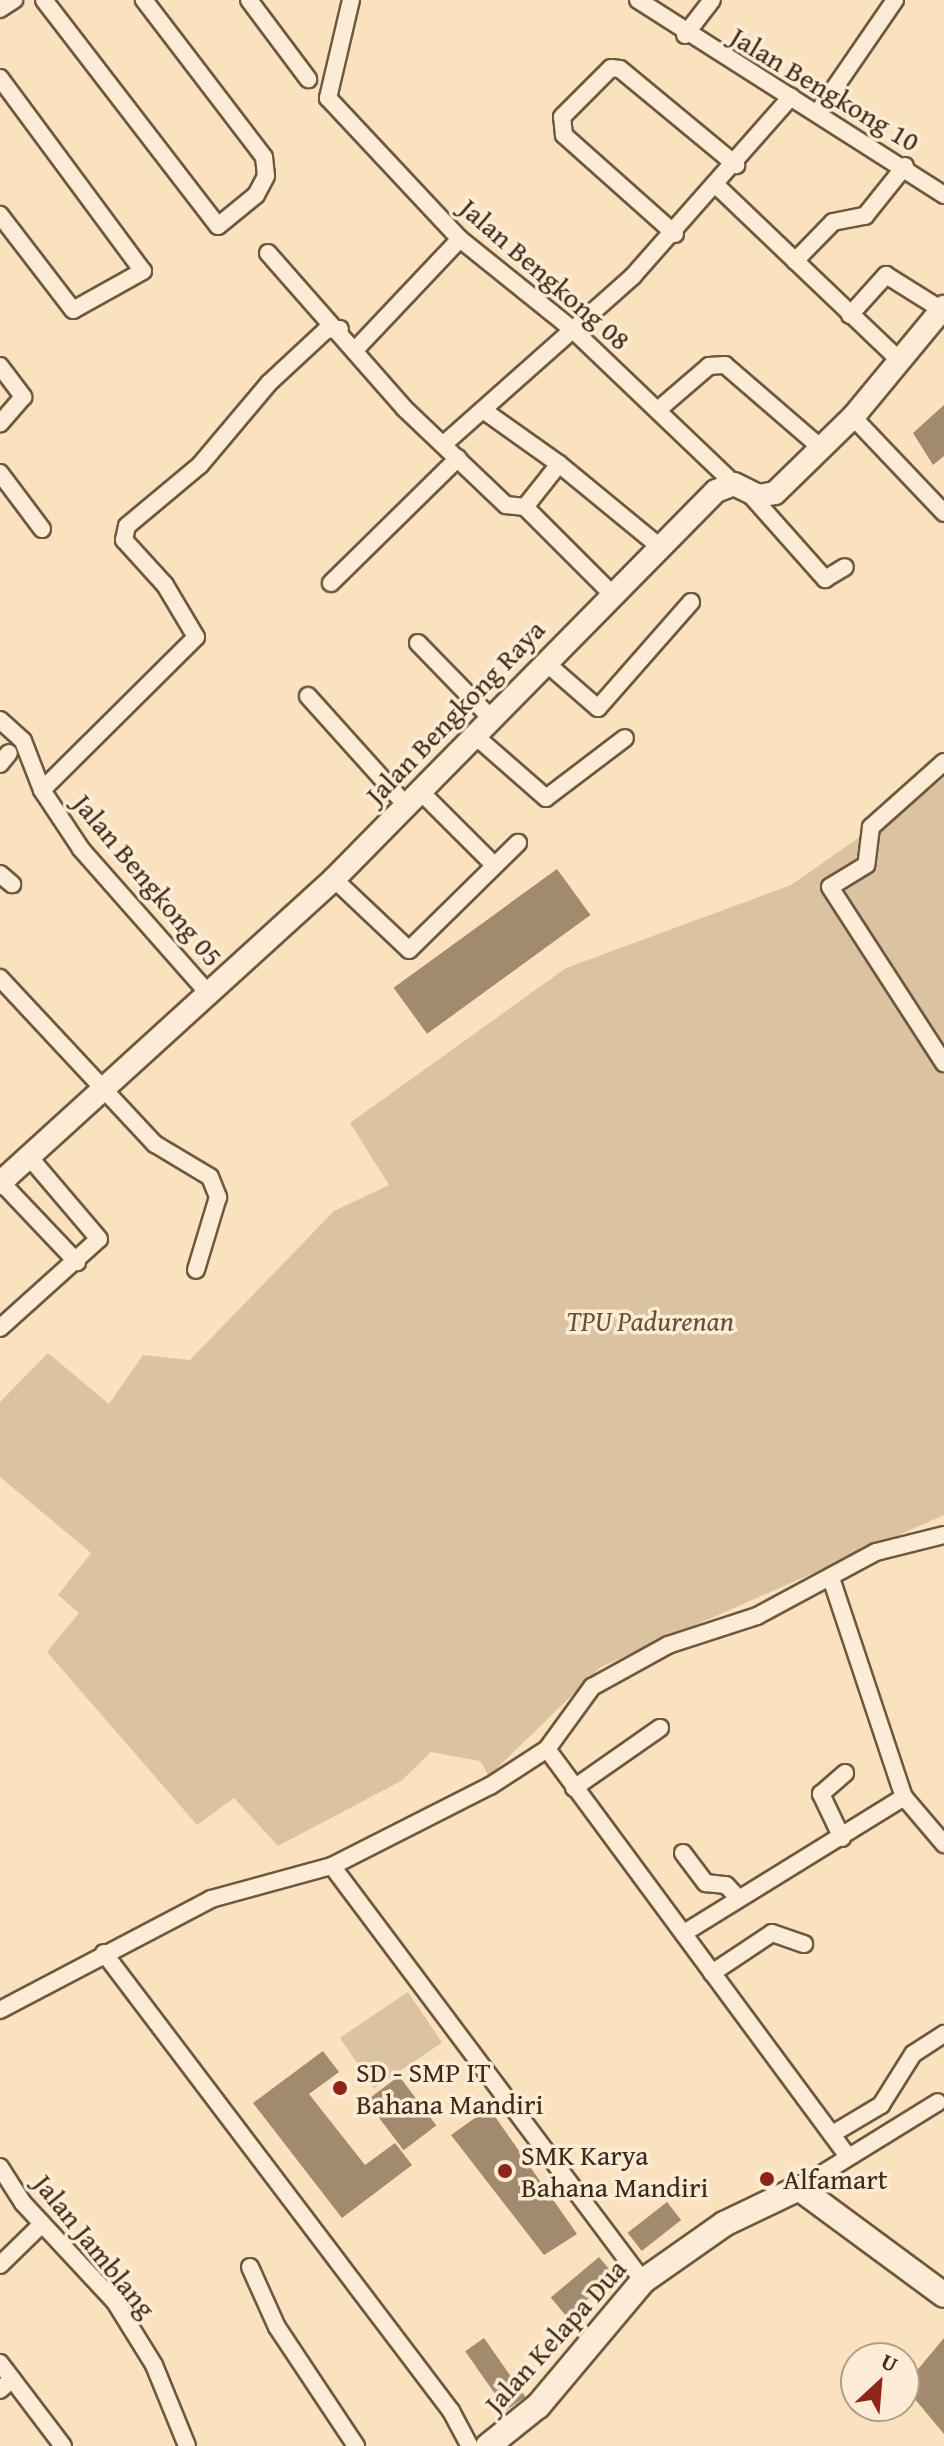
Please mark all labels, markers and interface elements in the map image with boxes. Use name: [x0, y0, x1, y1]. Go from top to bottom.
street label: Jalan Bengkong 10: [724, 19, 926, 159]
street label: Jalan Bengkong 08: [453, 191, 637, 357]
street label: Jalan Bengkong Raya: [358, 613, 552, 811]
street label: Jalan Bengkong 05: [66, 787, 230, 973]
park label: TPU Padurenan: [566, 1304, 734, 1338]
place label: SD - SMP IT Bahana Mandiri: [356, 2055, 543, 2121]
marker: SD - SMP IT Bahana Mandiri: [331, 2079, 349, 2097]
place label: SMK Karya Bahana Mandiri: [521, 2138, 708, 2204]
marker: SMK Karya Bahana Mandiri: [496, 2162, 514, 2180]
place label: Alfamart: [783, 2162, 888, 2196]
street label: Jalan Jamblang: [27, 2167, 163, 2325]
marker: Alfamart: [758, 2170, 776, 2188]
street label: Jalan Kelapa Dua: [477, 2252, 633, 2420]
north arrow: [840, 2342, 920, 2422]
text: U: [876, 2345, 903, 2380]

